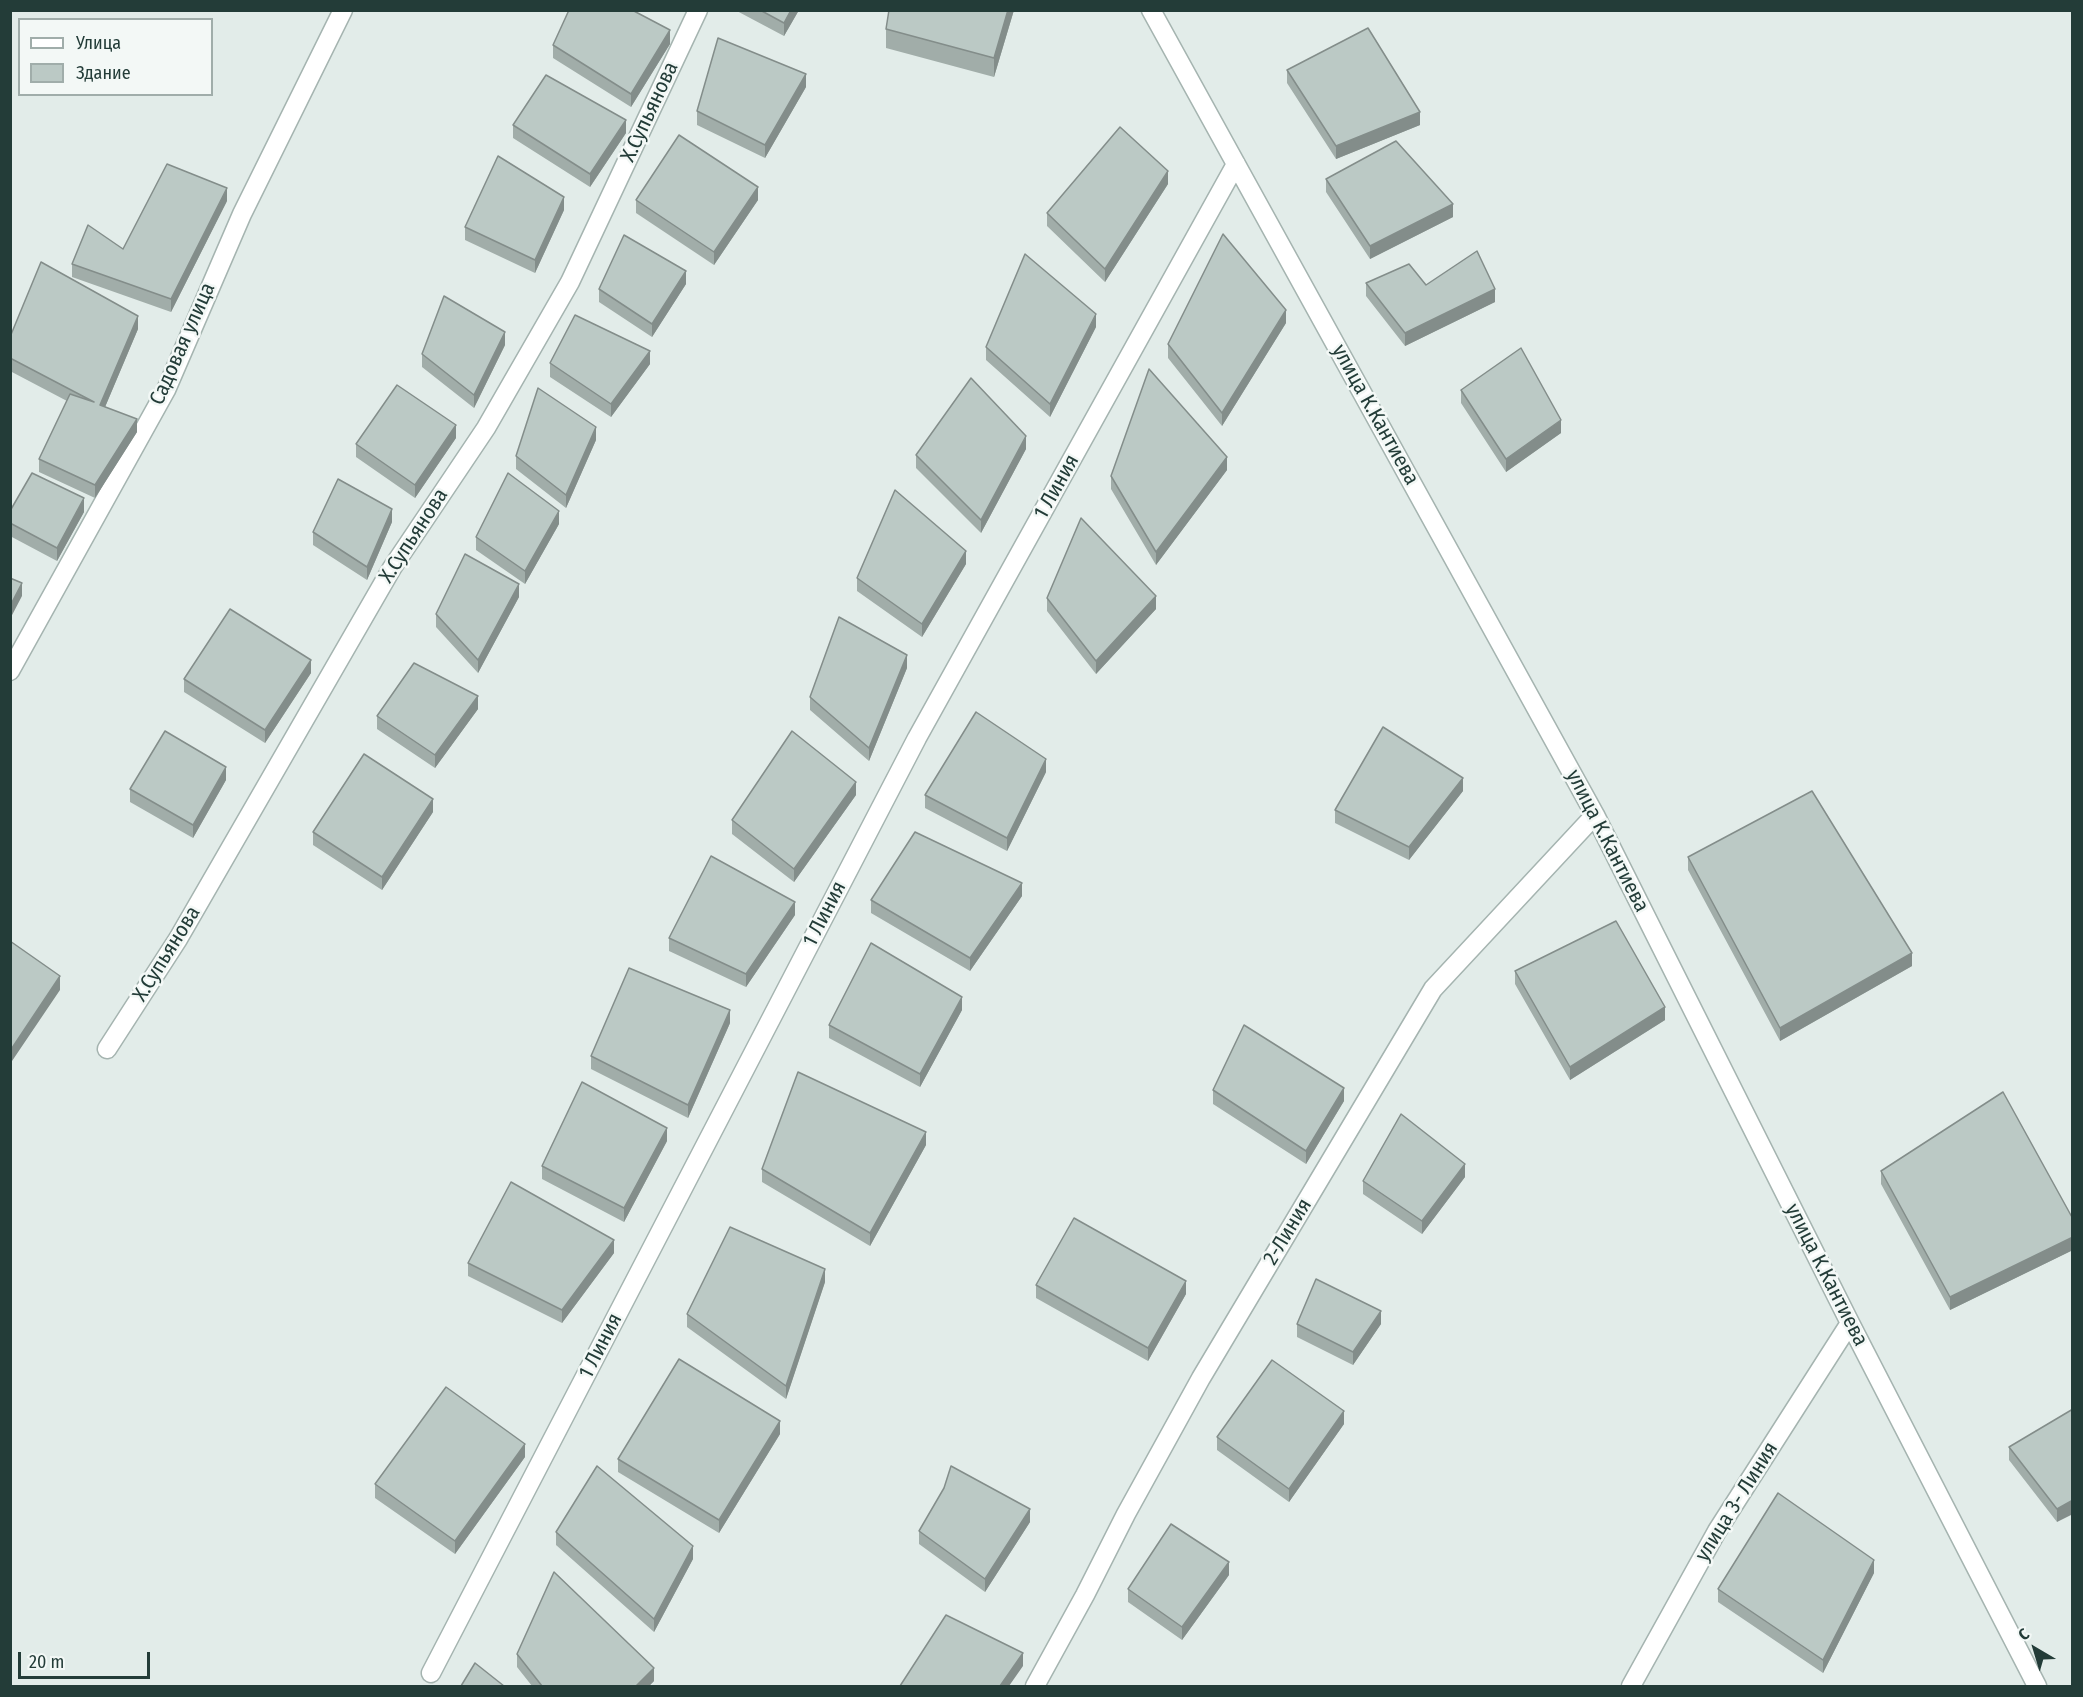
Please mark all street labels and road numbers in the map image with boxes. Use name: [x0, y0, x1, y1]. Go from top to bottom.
street label: Х.Супьянова: [616, 58, 684, 166]
street label: Садовая улица: [145, 279, 221, 409]
street label: улица К.Кантиева: [1326, 340, 1424, 490]
street label: 1 Линия: [1029, 450, 1085, 524]
street label: Х.Супьянова: [374, 484, 454, 588]
street label: улица К.Кантиева: [1560, 766, 1654, 916]
street label: 1 Линия: [798, 877, 852, 951]
street label: Х.Супьянова: [128, 902, 206, 1006]
street label: 2-Линия: [1258, 1194, 1318, 1270]
street label: улица К.Кантиева: [1779, 1200, 1873, 1350]
street label: 1 Линия: [574, 1309, 628, 1383]
street label: улица 3- Линия: [1690, 1438, 1784, 1566]

